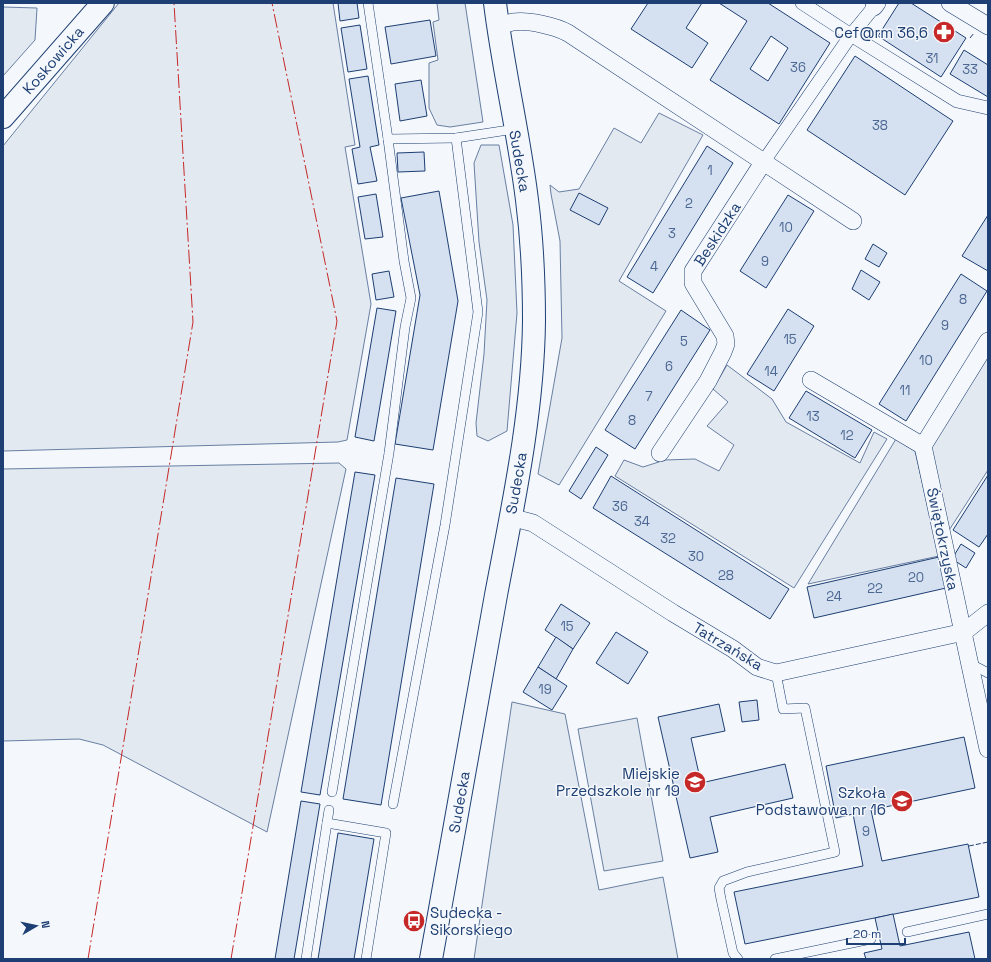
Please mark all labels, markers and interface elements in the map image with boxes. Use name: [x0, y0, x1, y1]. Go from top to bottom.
pharmacy icon: Cef@rm 36,6: [931, 19, 957, 45]
street label: Koskowicka: [18, 22, 88, 98]
place label: Cef@rm 36,6: [834, 23, 928, 42]
house number: 31: [925, 50, 939, 67]
house number: 36: [790, 59, 806, 76]
house number: 33: [962, 61, 978, 78]
house number: 38: [872, 117, 888, 134]
street label: Sudecka: [505, 129, 535, 194]
house number: 1: [707, 162, 713, 179]
house number: 2: [685, 195, 693, 212]
street label: Beskidzka: [689, 198, 745, 270]
house number: 10: [779, 219, 793, 236]
house number: 3: [668, 225, 676, 242]
house number: 9: [761, 253, 769, 270]
house number: 4: [650, 258, 658, 275]
house number: 8: [959, 291, 967, 308]
house number: 9: [941, 317, 949, 334]
house number: 15: [783, 331, 797, 348]
house number: 5: [680, 333, 688, 350]
house number: 10: [919, 352, 933, 369]
house number: 6: [665, 358, 673, 375]
house number: 14: [764, 363, 778, 380]
house number: 11: [900, 382, 910, 399]
house number: 7: [645, 388, 653, 405]
house number: 13: [806, 408, 820, 425]
house number: 8: [628, 412, 636, 429]
house number: 12: [840, 427, 854, 444]
street label: Sudecka: [501, 450, 531, 515]
street label: Świętokrzyska: [923, 486, 963, 592]
house number: 36: [612, 498, 628, 515]
house number: 34: [634, 513, 650, 530]
house number: 32: [660, 530, 676, 547]
house number: 30: [688, 548, 704, 565]
house number: 28: [718, 567, 734, 584]
house number: 20: [908, 569, 924, 586]
house number: 22: [867, 580, 883, 597]
house number: 24: [826, 588, 842, 605]
house number: 15: [560, 618, 574, 635]
street label: Tatrzańska: [690, 618, 767, 674]
house number: 19: [538, 681, 552, 698]
place label: Miejskie Przedszkole nr 19: [556, 764, 680, 800]
street label: Sudecka: [444, 769, 474, 834]
school or university icon: Miejskie Przedszkole nr 19: [682, 769, 708, 795]
place label: Szkoła Podstawowa nr 16: [756, 783, 886, 819]
school or university icon: Szkoła Podstawowa nr 16: [889, 788, 915, 814]
house number: 9: [862, 823, 870, 840]
place label: Sudecka - Sikorskiego: [430, 903, 513, 939]
north arrow: [16, 906, 56, 946]
bus stop icon: Sudecka - Sikorskiego: [401, 908, 427, 934]
text: N: [38, 920, 53, 929]
scale bar: [847, 920, 905, 946]
text: 20 m: [853, 926, 881, 942]

